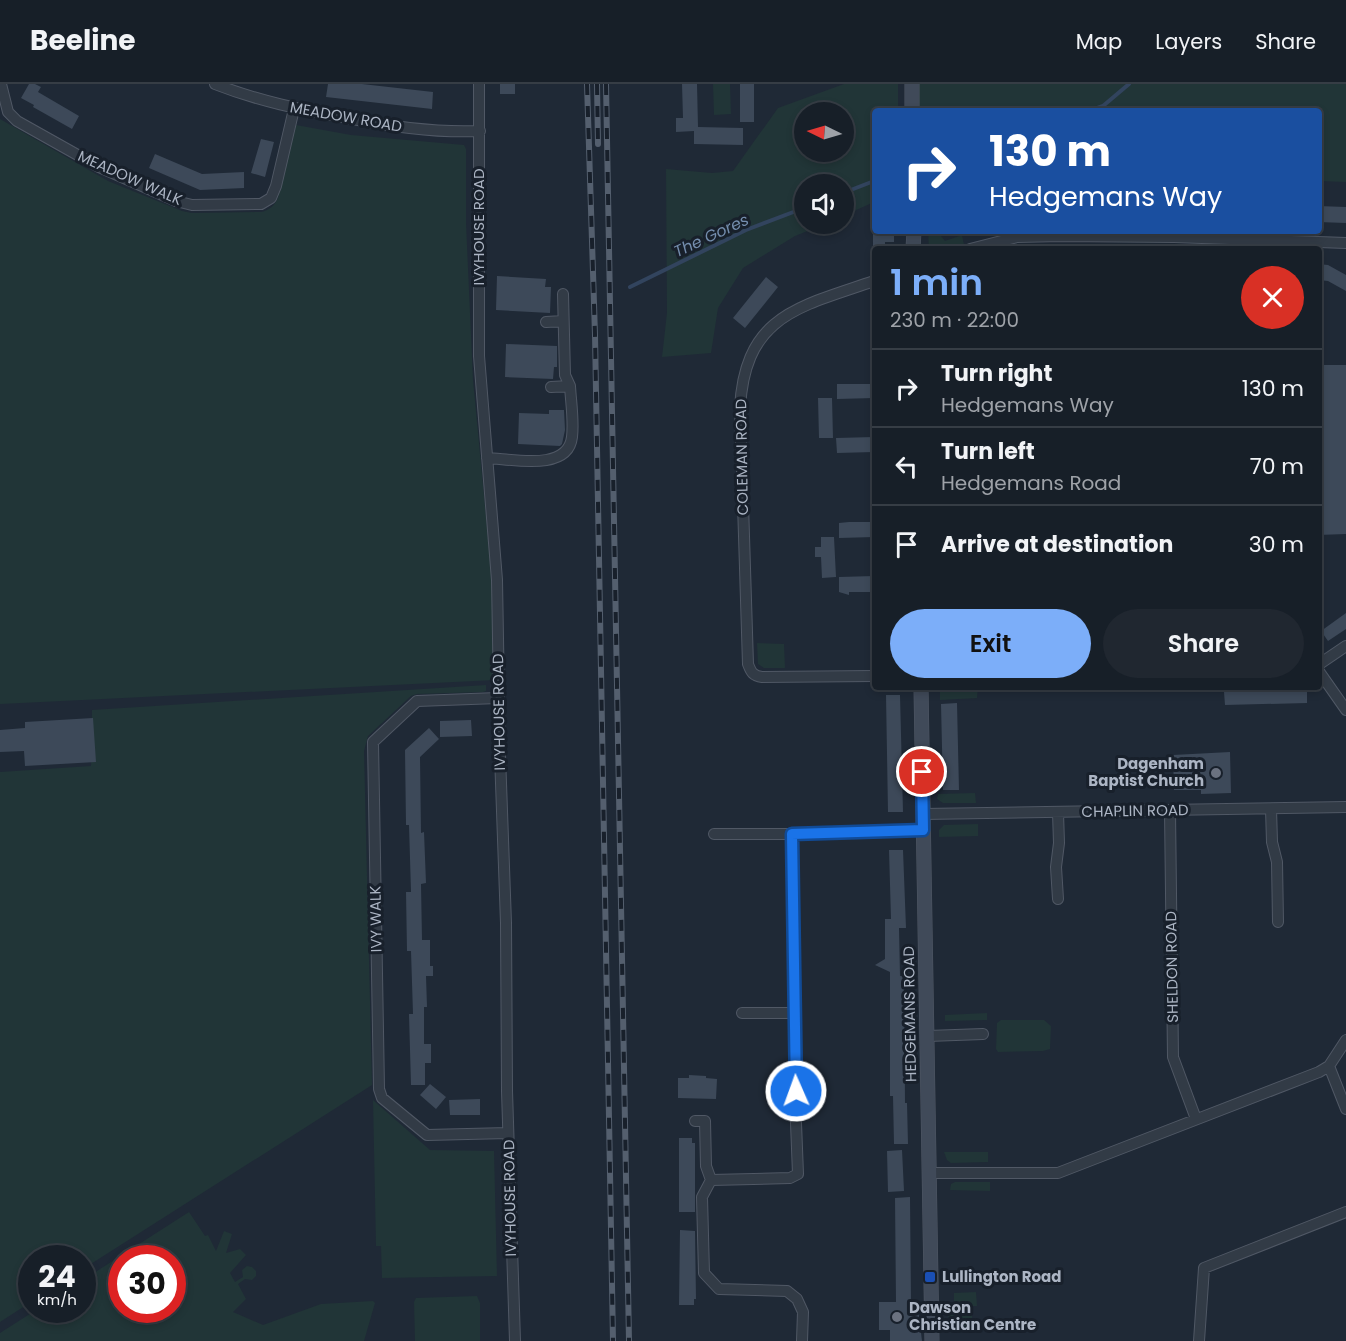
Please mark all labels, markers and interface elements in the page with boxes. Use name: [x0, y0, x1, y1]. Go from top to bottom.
text: Beeline: [30, 21, 136, 60]
text: Map: [1076, 27, 1122, 56]
text: Layers: [1155, 27, 1222, 56]
text: Share: [1255, 27, 1316, 56]
street label: MEADOW ROAD: [288, 96, 404, 137]
north arrow: [794, 102, 854, 162]
map controls: [794, 102, 854, 234]
text: 130 m: [989, 122, 1111, 181]
icon: right: [890, 132, 968, 210]
street label: MEADOW WALK: [75, 145, 186, 210]
street label: IVYHOUSE ROAD: [468, 168, 489, 286]
button: sound: [794, 174, 854, 234]
text: Hedgemans Way: [989, 178, 1222, 215]
water label: The Gores: [670, 208, 753, 263]
text: 1 min: [890, 257, 983, 308]
button: close: [1241, 266, 1304, 329]
text: 230 m · 22:00: [890, 306, 1019, 334]
text: Turn right: [941, 358, 1052, 389]
icon: right: [890, 372, 923, 405]
text: 130 m: [1242, 373, 1304, 404]
text: Hedgemans Way: [941, 391, 1114, 419]
street label: COLEMAN ROAD: [730, 398, 753, 516]
text: Turn left: [941, 436, 1035, 467]
icon: left: [890, 450, 923, 483]
text: 70 m: [1250, 451, 1304, 482]
text: Hedgemans Road: [941, 469, 1121, 497]
icon: arrive: [890, 528, 923, 561]
text: Arrive at destination: [941, 529, 1173, 560]
text: 30 m: [1249, 529, 1304, 560]
button: Exit: [890, 609, 1091, 678]
button: Share: [1103, 609, 1304, 678]
street label: IVYHOUSE ROAD: [487, 653, 510, 771]
pin: [896, 746, 947, 797]
place label: Dagenham Baptist Church: [1088, 753, 1204, 791]
icon: arrive: [905, 755, 938, 788]
marker: Dagenham Baptist Church: [1209, 766, 1223, 780]
street label: CHAPLIN ROAD: [1081, 799, 1189, 822]
street label: IVY WALK: [364, 885, 387, 953]
street label: SHELDON ROAD: [1160, 911, 1183, 1023]
street label: HEDGEMANS ROAD: [898, 946, 921, 1082]
position arrow: [764, 1059, 828, 1123]
street label: IVYHOUSE ROAD: [498, 1139, 521, 1257]
speed limit sign: 30: [108, 1245, 186, 1323]
text: 24: [38, 1255, 76, 1298]
place label: Lullington Road: [942, 1266, 1061, 1287]
marker: Lullington Road: [923, 1270, 937, 1284]
text: km/h: [37, 1289, 77, 1310]
place label: Dawson Christian Centre: [909, 1297, 1036, 1335]
marker: Dawson Christian Centre: [890, 1310, 904, 1324]

